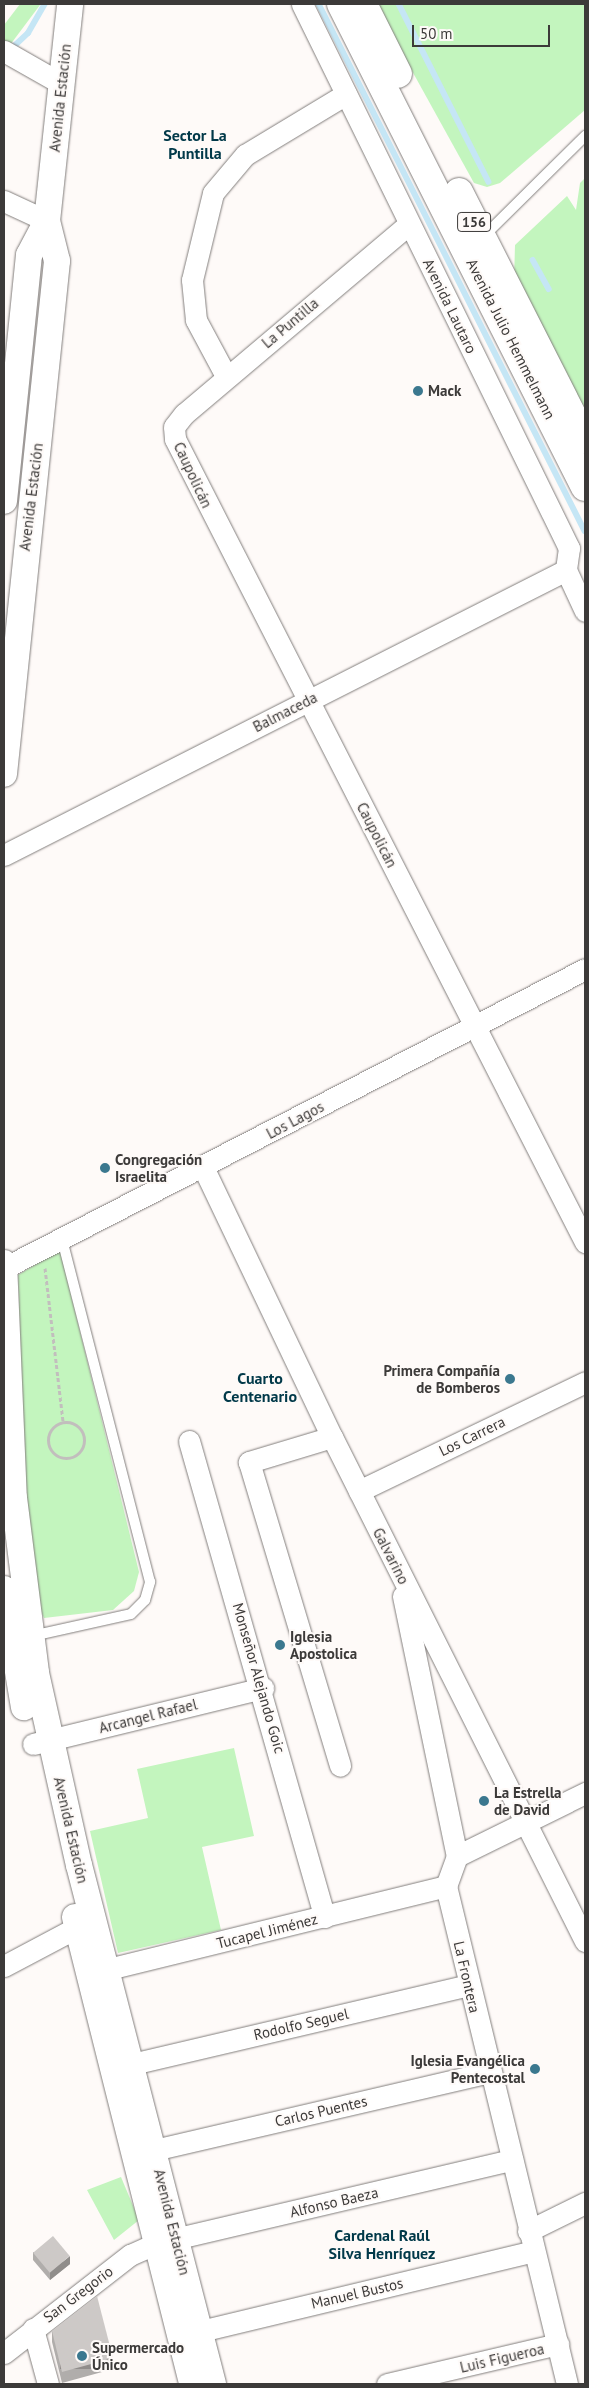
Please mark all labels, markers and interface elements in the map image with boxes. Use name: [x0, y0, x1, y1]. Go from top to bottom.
scale bar: [414, 15, 552, 47]
text: 50 m: [420, 24, 453, 43]
street label: Avenida Estación: [45, 43, 75, 153]
district label: Sector La Puntilla: [163, 125, 227, 163]
road number: 156: [456, 210, 492, 233]
street label: Avenida Lautaro: [419, 256, 481, 356]
street label: Avenida Julio Hemmelmann: [463, 256, 559, 422]
street label: La Puntilla: [258, 294, 322, 352]
place label: Mack: [428, 382, 461, 400]
marker: Mack: [412, 385, 424, 397]
street label: Caupolicán: [170, 439, 216, 511]
street label: Avenida Estación: [15, 442, 47, 552]
street label: Balmaceda: [250, 688, 320, 736]
street label: Caupolicán: [353, 799, 401, 871]
street label: Los Lagos: [263, 1097, 327, 1143]
place label: Congregación Israelita: [115, 1150, 202, 1185]
marker: Congregación Israelita: [99, 1162, 111, 1174]
place label: Primera Compañía de Bomberos: [383, 1361, 500, 1396]
district label: Cuarto Centenario: [223, 1368, 297, 1406]
marker: Primera Compañía de Bomberos: [504, 1373, 516, 1385]
street label: Los Carrera: [436, 1412, 508, 1460]
street label: Galvarino: [369, 1525, 413, 1587]
street label: Monseñor Alejando Goic: [229, 1601, 289, 1755]
place label: Iglesia Apostolica: [290, 1627, 357, 1662]
marker: Iglesia Apostolica: [274, 1639, 286, 1651]
street label: Arcangel Rafael: [97, 1695, 199, 1737]
street label: Avenida Estación: [50, 1775, 92, 1885]
place label: La Estrella de David: [494, 1783, 561, 1818]
marker: La Estrella de David: [478, 1795, 490, 1807]
street label: Tucapel Jiménez: [215, 1910, 319, 1952]
street label: La Frontera: [450, 1939, 484, 2015]
street label: Rodolfo Seguel: [252, 2004, 350, 2044]
place label: Iglesia Evangélica Pentecostal: [410, 2051, 525, 2086]
marker: Iglesia Evangélica Pentecostal: [529, 2063, 541, 2075]
street label: Carlos Puentes: [273, 2092, 369, 2130]
street label: Avenida Estación: [150, 2167, 194, 2277]
street label: Alfonso Baeza: [288, 2183, 380, 2221]
district label: Cardenal Raúl Silva Henríquez: [329, 2225, 435, 2263]
street label: San Gregorio: [40, 2262, 116, 2326]
street label: Manuel Bustos: [309, 2274, 405, 2312]
place label: Supermercado Único: [92, 2338, 184, 2373]
street label: Luis Figueroa: [458, 2340, 546, 2376]
marker: Supermercado Único: [76, 2350, 88, 2362]

